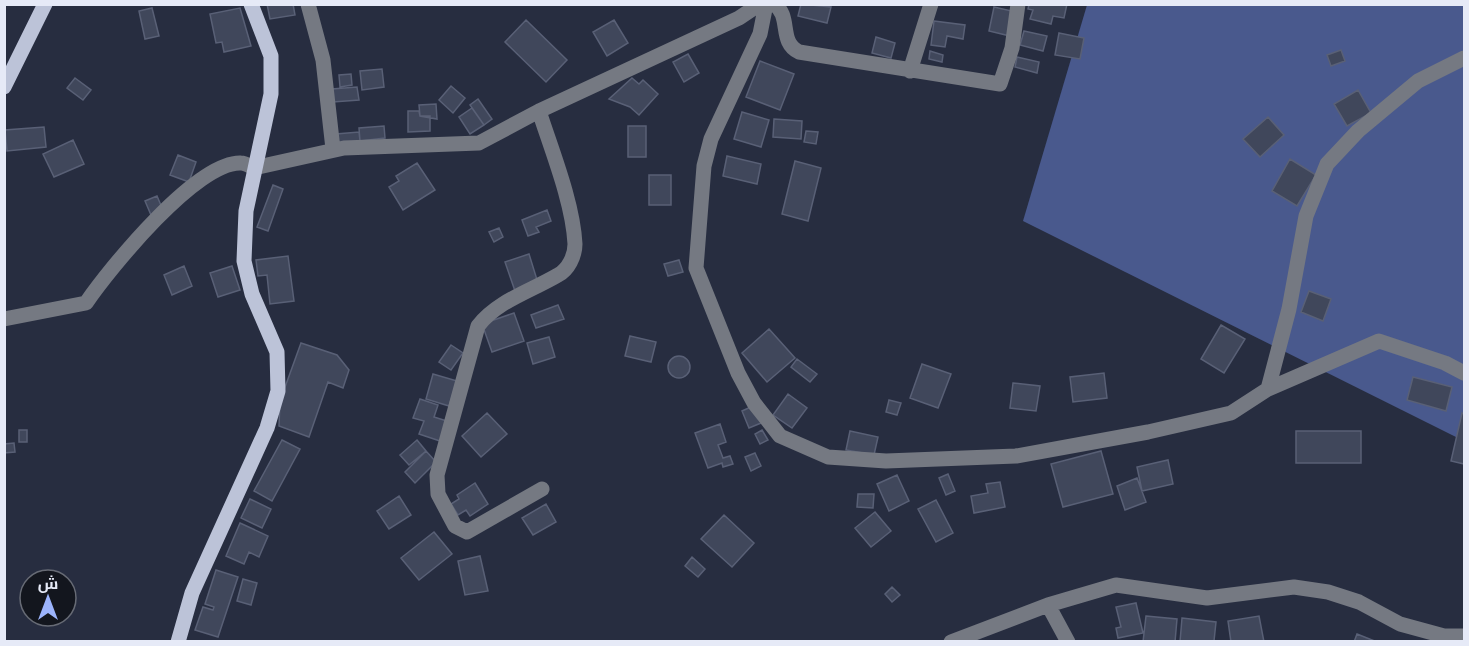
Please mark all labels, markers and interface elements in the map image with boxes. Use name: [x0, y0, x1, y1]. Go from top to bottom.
north arrow: [18, 568, 78, 628]
text: ش: [38, 575, 58, 595]

